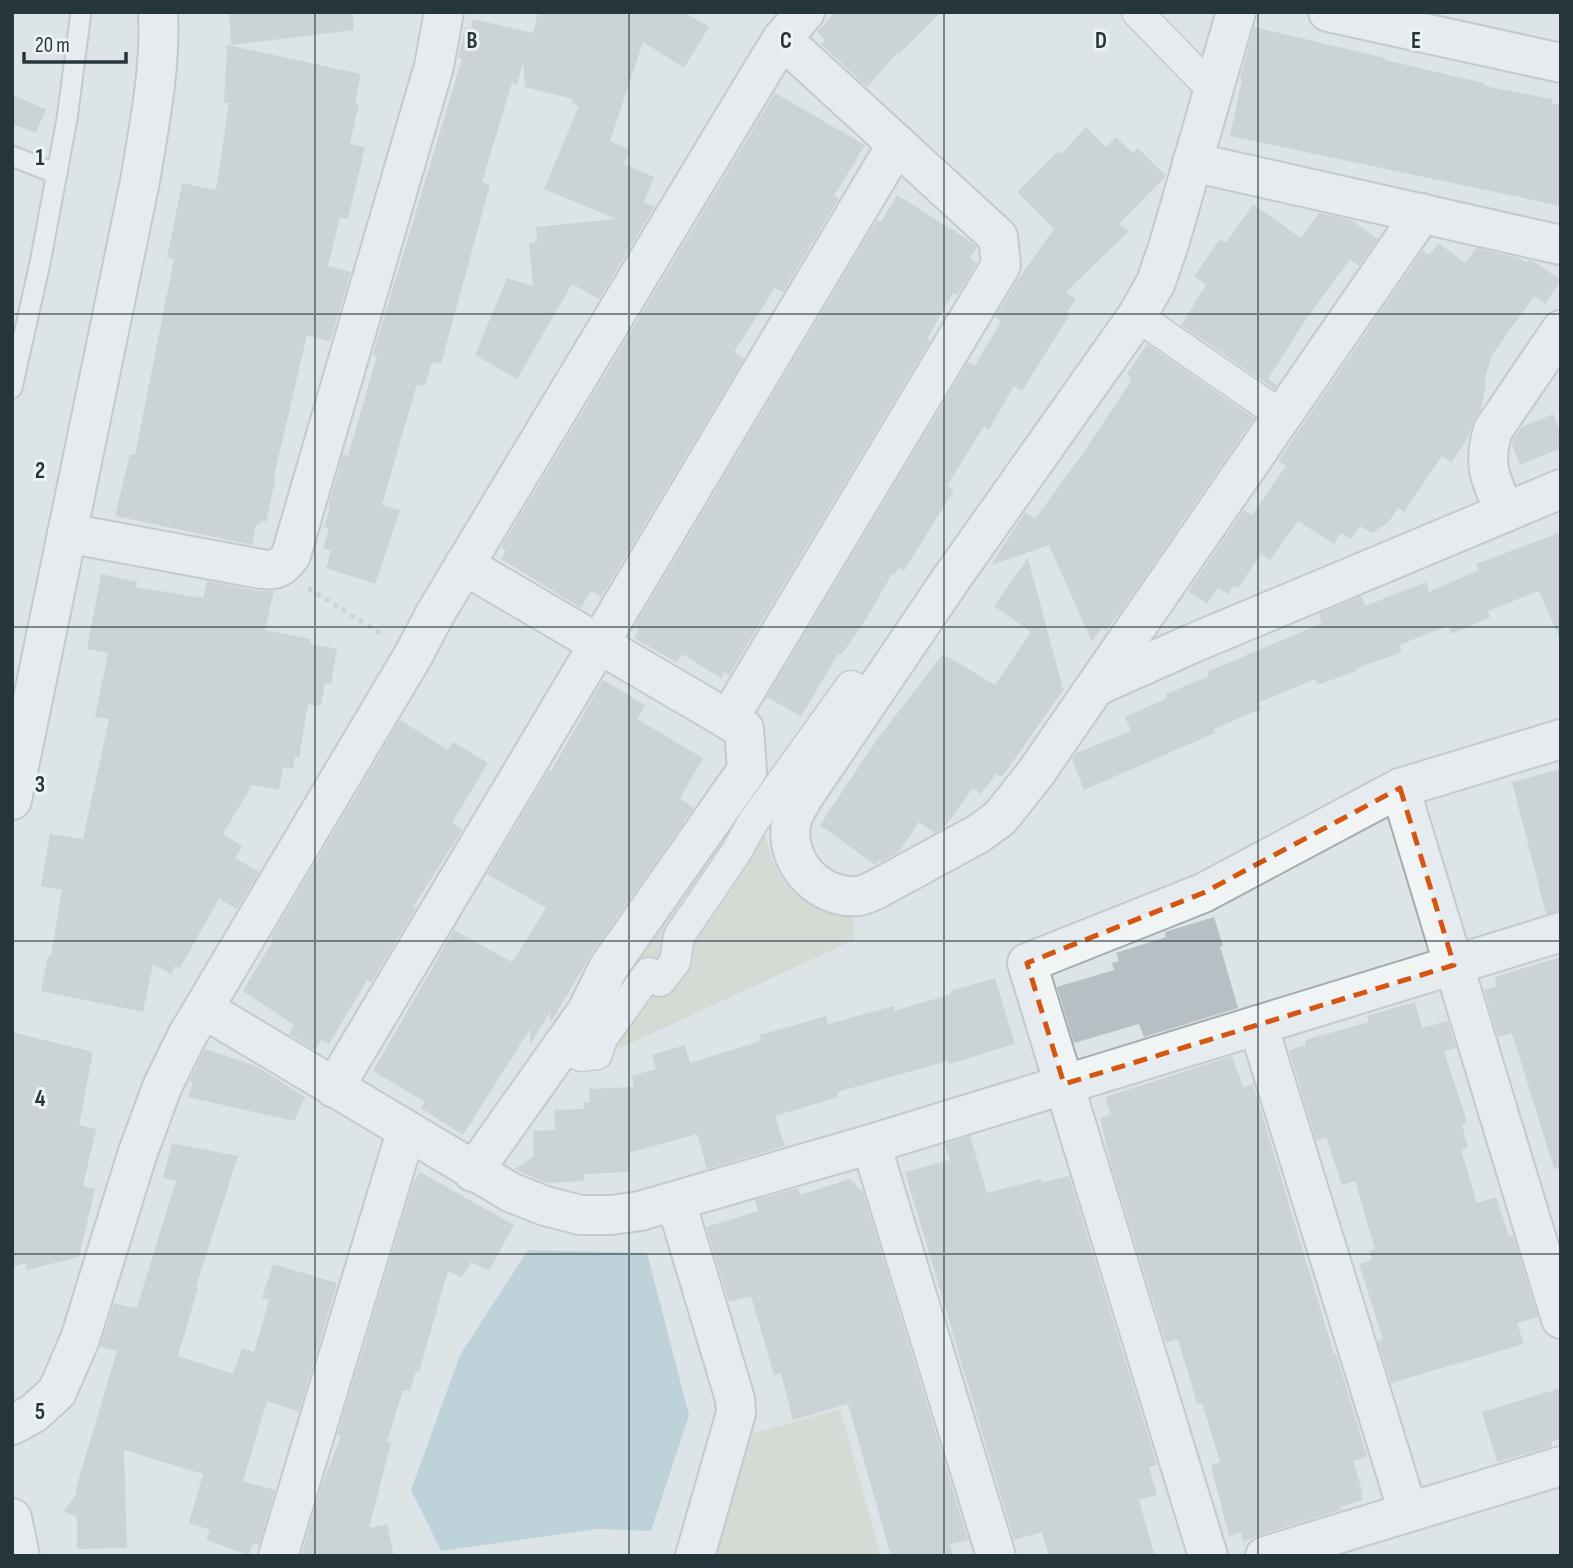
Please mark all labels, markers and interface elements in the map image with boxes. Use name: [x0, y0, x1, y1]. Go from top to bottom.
scale bar: [24, 21, 126, 65]
text: B: [467, 27, 478, 55]
text: C: [780, 27, 792, 55]
text: D: [1095, 27, 1107, 55]
text: E: [1411, 27, 1421, 55]
text: 20 m: [35, 33, 70, 58]
text: 1: [35, 144, 45, 172]
text: 2: [35, 457, 45, 485]
text: 3: [35, 771, 45, 799]
text: 4: [35, 1085, 46, 1113]
text: 5: [35, 1398, 45, 1426]

